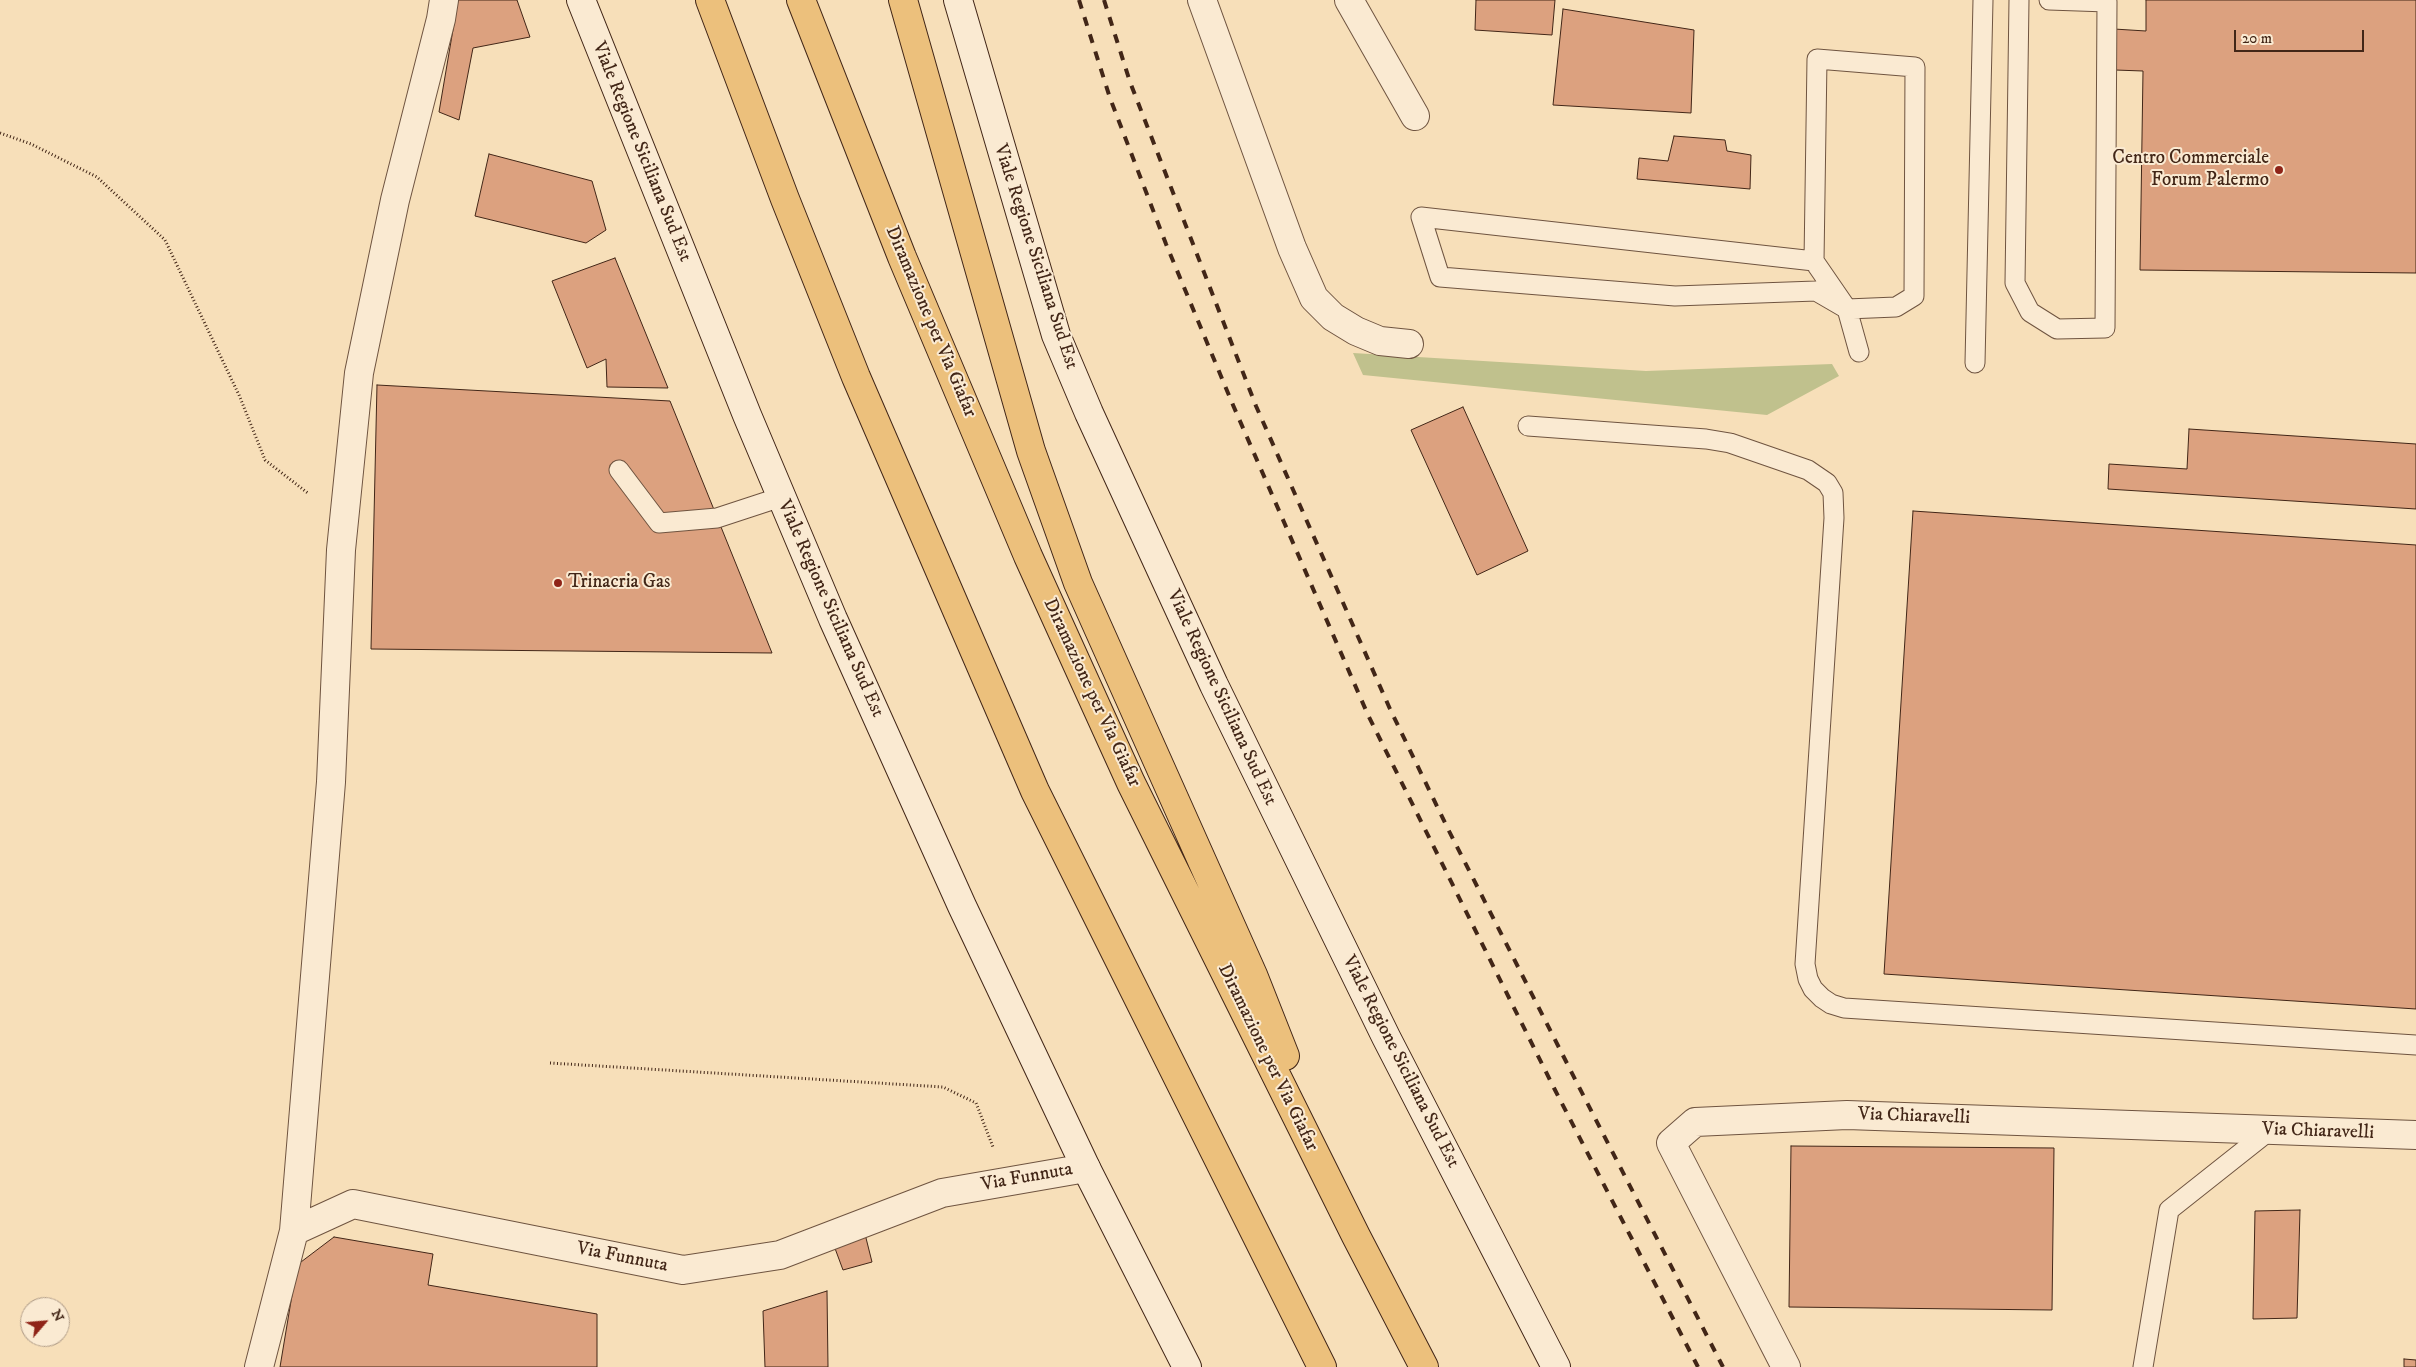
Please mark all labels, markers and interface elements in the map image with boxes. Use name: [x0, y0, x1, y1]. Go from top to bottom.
scale bar: [2236, 20, 2366, 52]
text: 20 m: [2242, 29, 2272, 48]
street label: Viale Regione Siciliana Sud Est: [586, 39, 696, 265]
street label: Viale Regione Siciliana Sud Est: [988, 142, 1082, 372]
place label: Centro Commerciale Forum Palermo: [2112, 148, 2269, 192]
marker: Centro Commerciale Forum Palermo: [2273, 164, 2285, 176]
street label: Diramazione per Via Giafar: [879, 223, 981, 421]
street label: Viale Regione Siciliana Sud Est: [772, 497, 888, 721]
place label: Trinacria Gas: [568, 572, 670, 594]
marker: Trinacria Gas: [552, 577, 564, 589]
street label: Viale Regione Siciliana Sud Est: [1161, 587, 1281, 809]
street label: Diramazione per Via Giafar: [1037, 595, 1145, 791]
street label: Viale Regione Siciliana Sud Est: [1336, 952, 1464, 1172]
street label: Diramazione per Via Giafar: [1212, 961, 1322, 1155]
street label: Via Chiaravelli: [1858, 1104, 1970, 1130]
street label: Via Chiaravelli: [2262, 1119, 2374, 1145]
street label: Via Funnuta: [980, 1159, 1074, 1197]
street label: Via Funnuta: [575, 1238, 669, 1278]
north arrow: [20, 1297, 70, 1347]
text: N: [47, 1306, 68, 1325]

